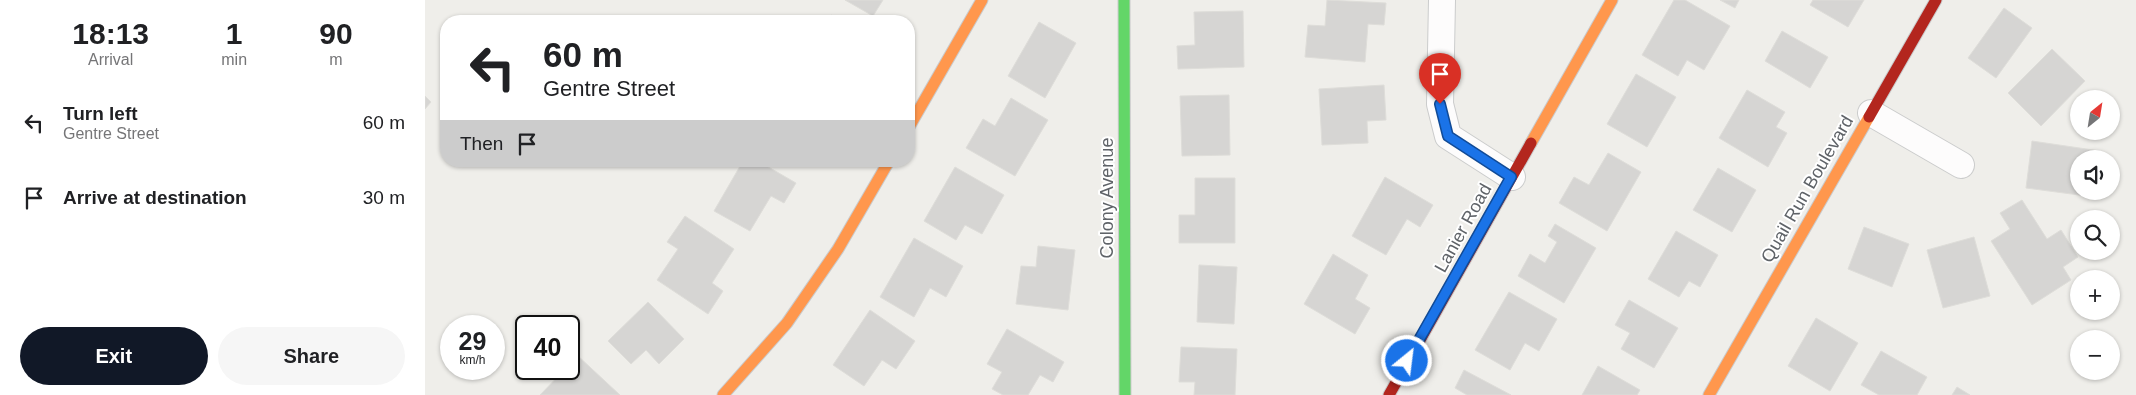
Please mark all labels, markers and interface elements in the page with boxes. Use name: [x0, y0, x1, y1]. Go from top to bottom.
text: 18:13: [72, 17, 149, 50]
text: 1: [226, 17, 243, 50]
text: 90: [319, 17, 353, 50]
icon: left: [460, 35, 525, 100]
text: 60 m: [543, 35, 623, 74]
text: Arrival: [88, 51, 133, 68]
text: min: [221, 51, 247, 68]
text: m: [329, 51, 343, 68]
pin: [1419, 53, 1461, 104]
icon: arrive: [1426, 60, 1454, 88]
text: Gentre Street: [543, 76, 675, 101]
north arrow: [2070, 90, 2120, 140]
map controls: [2070, 90, 2120, 380]
text: Turn left: [63, 103, 138, 124]
icon: left: [20, 109, 48, 137]
text: 60 m: [363, 112, 405, 133]
street label: Quail Run Boulevard: [1757, 112, 1857, 266]
text: Gentre Street: [63, 125, 159, 142]
icon: arrive: [513, 130, 541, 158]
text: Then: [460, 133, 503, 154]
street label: Colony Avenue: [1097, 138, 1117, 258]
button: sound: [2070, 150, 2120, 200]
street label: Lanier Road: [1430, 180, 1496, 276]
icon: arrive: [20, 184, 48, 212]
text: Arrive at destination: [63, 187, 247, 208]
text: 30 m: [363, 187, 405, 208]
button: search: [2070, 210, 2120, 260]
button: +: [2070, 270, 2120, 320]
speed limit sign: 40: [515, 315, 580, 380]
button: Exit: [20, 327, 208, 385]
button: Share: [218, 327, 405, 385]
text: 29: [459, 327, 486, 355]
button: −: [2070, 330, 2120, 380]
position arrow: [1380, 334, 1432, 386]
text: km/h: [459, 353, 486, 367]

